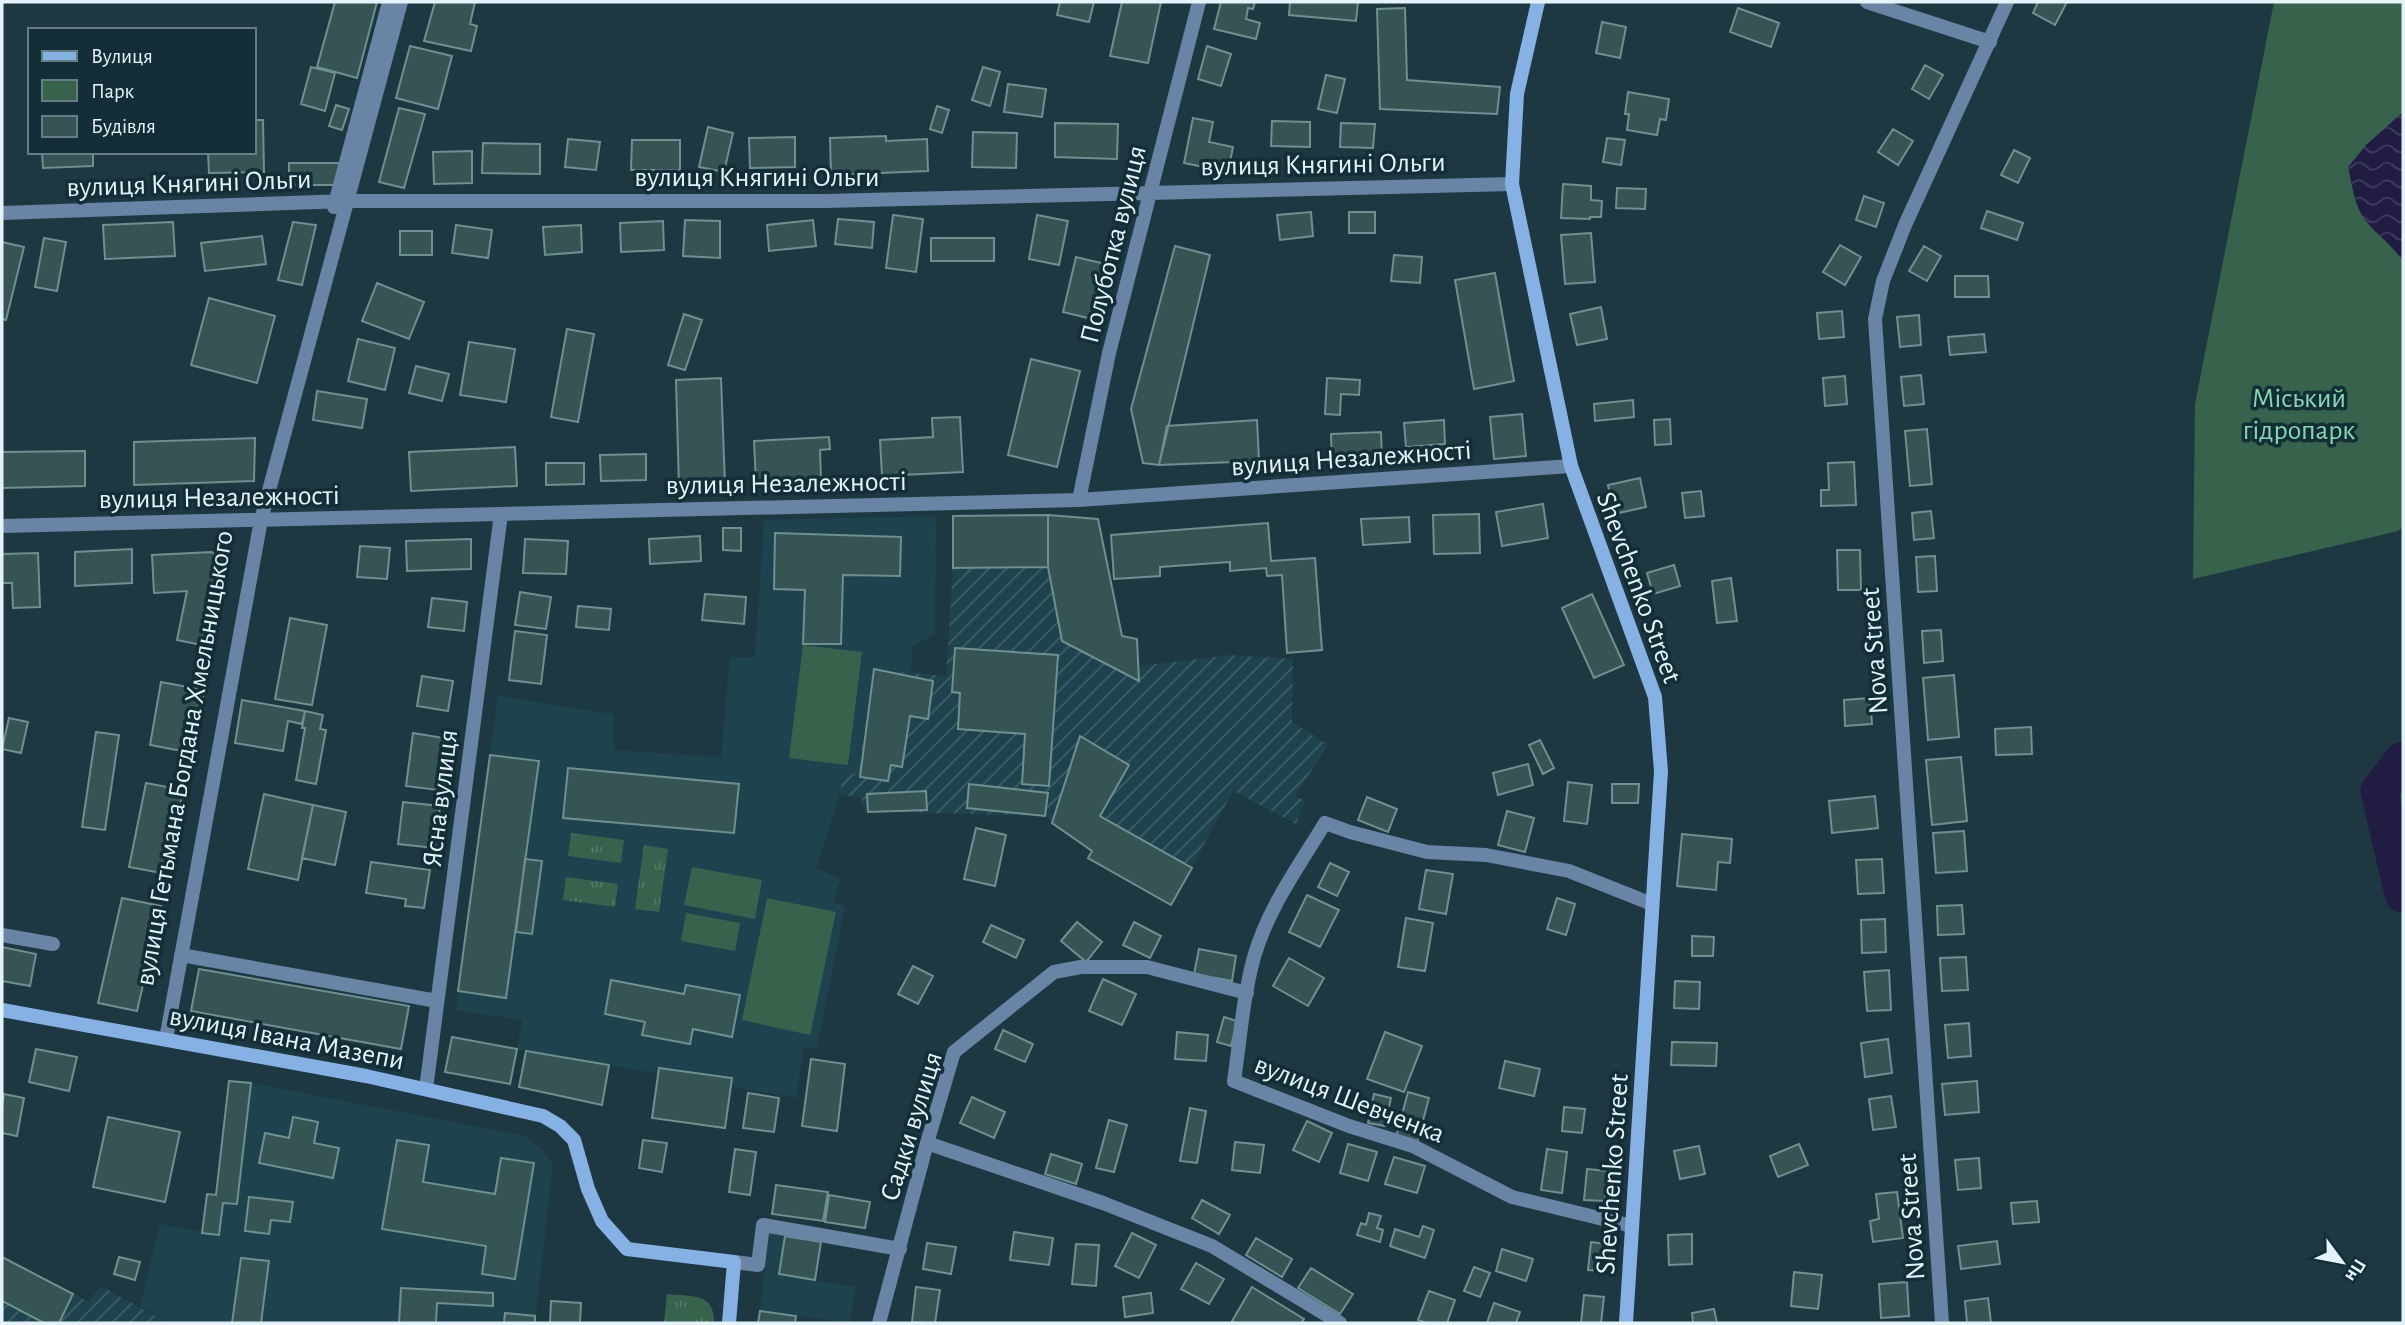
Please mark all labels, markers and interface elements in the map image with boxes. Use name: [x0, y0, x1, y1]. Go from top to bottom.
legend: [28, 28, 256, 154]
text: Вулиця: [91, 46, 153, 67]
text: Парк: [91, 81, 135, 102]
text: Будівля: [91, 116, 156, 137]
street label: Полуботка вулиця: [1076, 143, 1152, 346]
street label: вулиця Княгині Ольги: [1200, 149, 1446, 181]
street label: вулиця Княгині Ольги: [634, 164, 880, 192]
street label: вулиця Княгині Ольги: [66, 166, 312, 202]
park label: Міський гідропарк: [2243, 385, 2355, 445]
street label: вулиця Незалежності: [1230, 437, 1472, 481]
street label: вулиця Незалежності: [665, 468, 907, 500]
street label: вулиця Незалежності: [98, 482, 340, 514]
street label: Shevchenko Street: [1591, 488, 1686, 687]
street label: вулиця Гетьмана Богдана Хмельницького: [131, 529, 239, 988]
street label: Nova Street: [1857, 587, 1893, 715]
street label: Ясна вулиця: [419, 728, 463, 869]
street label: вулиця Івана Мазепи: [167, 1002, 406, 1075]
street label: Садки вулиця: [876, 1049, 948, 1204]
street label: вулиця Шевченка: [1250, 1051, 1448, 1149]
street label: Shevchenko Street: [1592, 1073, 1634, 1275]
street label: Nova Street: [1894, 1153, 1930, 1281]
north arrow: [2307, 1227, 2377, 1297]
text: Пн: [2341, 1255, 2369, 1285]

